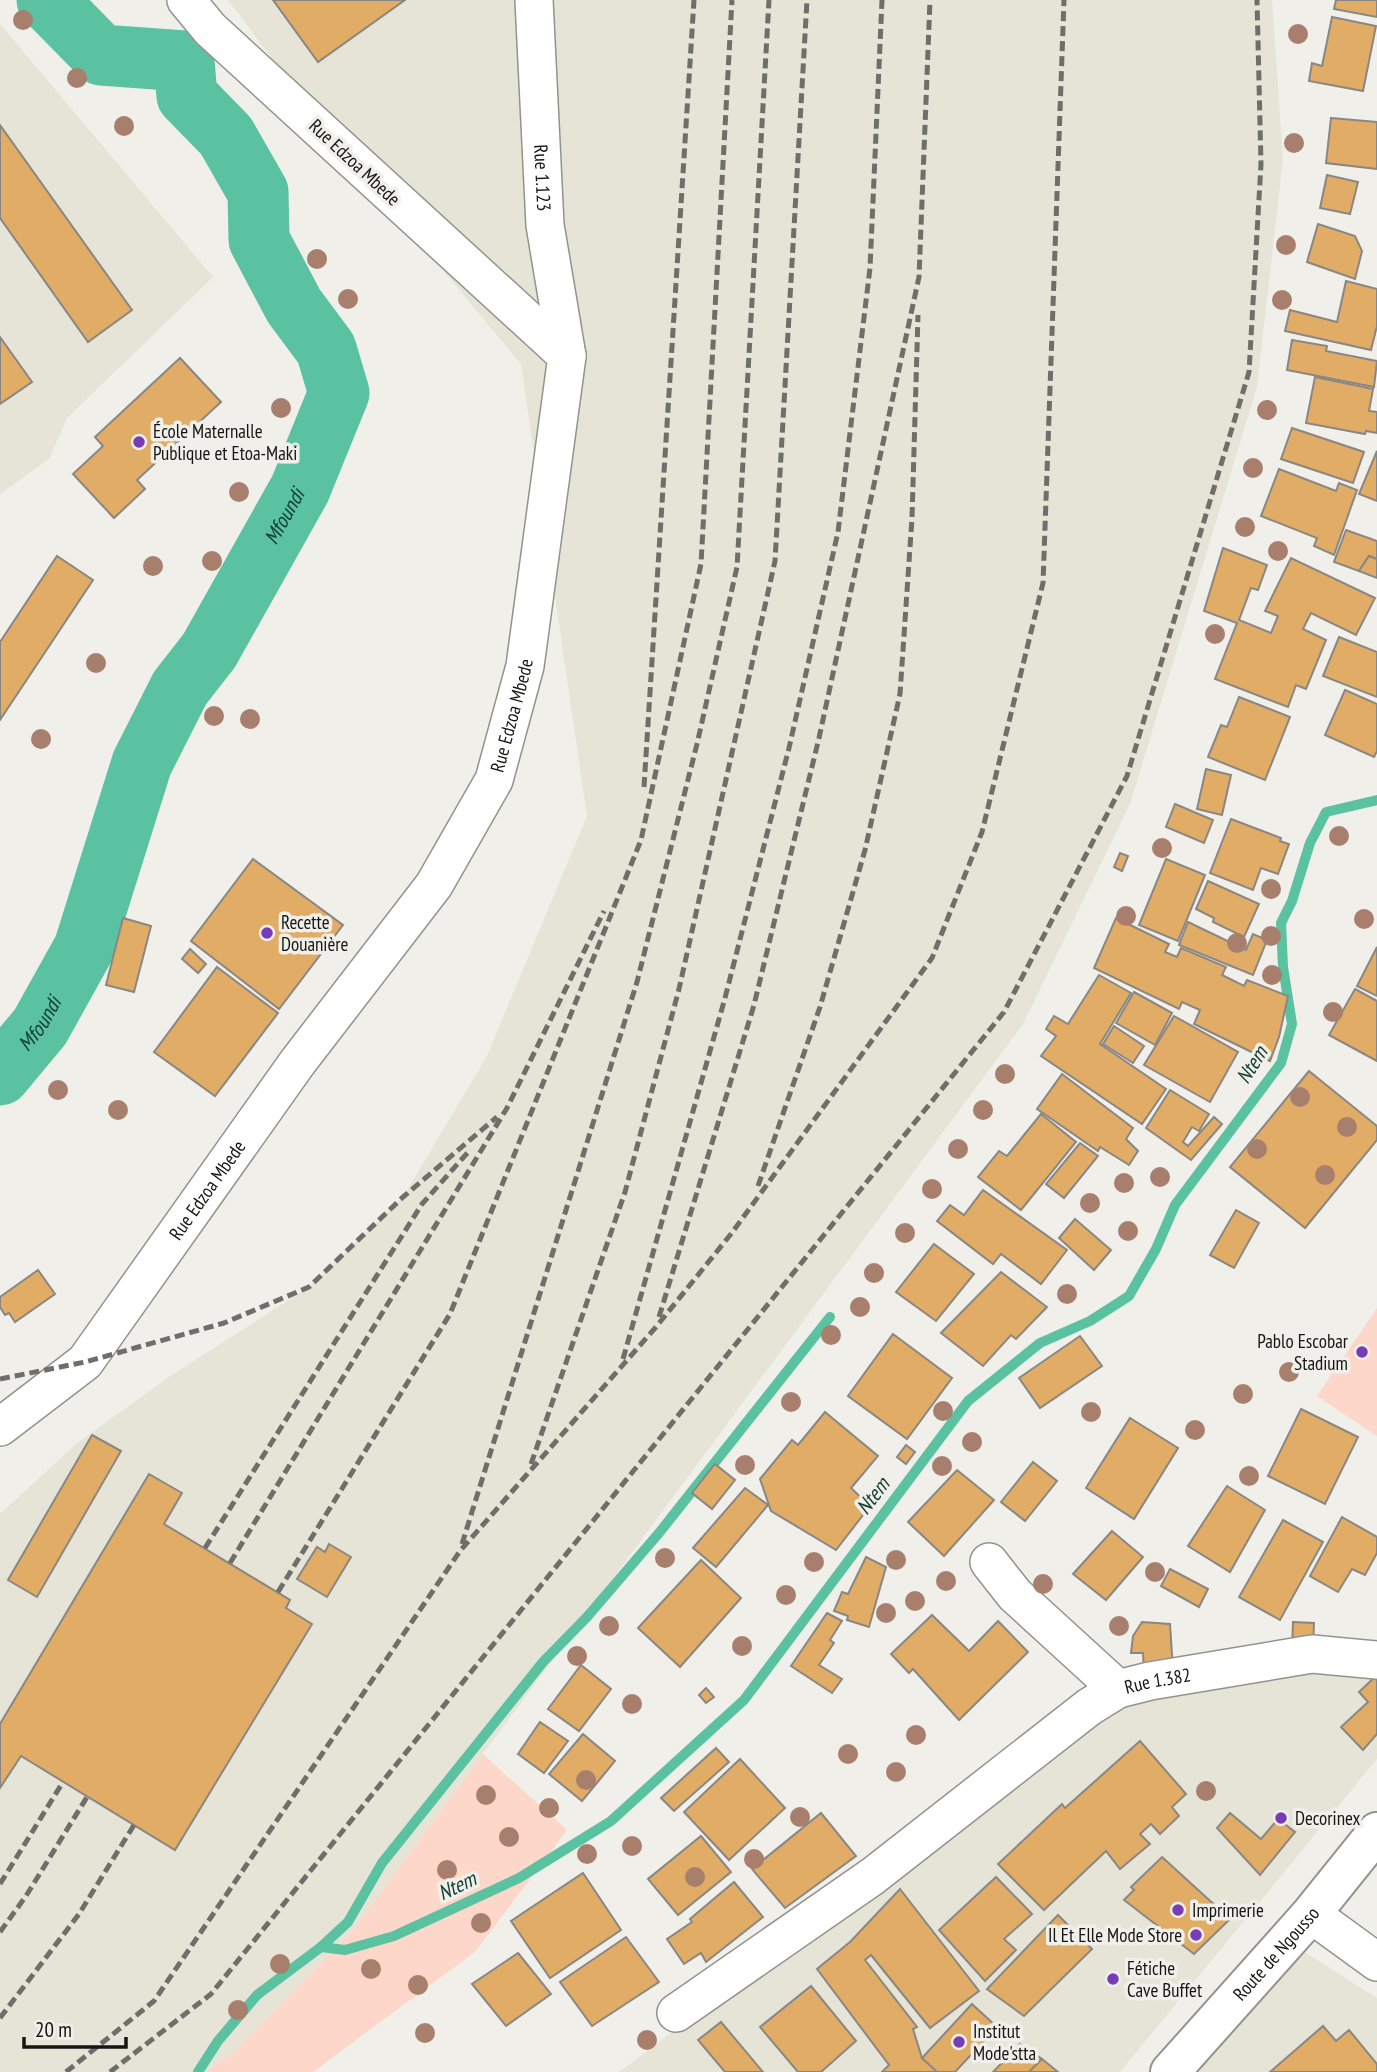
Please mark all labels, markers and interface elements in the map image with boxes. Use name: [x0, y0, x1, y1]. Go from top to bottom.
street label: Rue Edzoa Mbede: [304, 114, 406, 211]
street label: Rue 1.123: [529, 144, 556, 212]
place label: École Maternalle Publique et Etoa-Maki: [153, 419, 297, 465]
marker: École Maternalle Publique et Etoa-Maki: [131, 434, 147, 450]
water label: Mfoundi: [258, 482, 312, 549]
street label: Rue Edzoa Mbede: [485, 657, 538, 775]
place label: Recette Douanière: [281, 910, 349, 956]
marker: Recette Douanière: [259, 925, 275, 941]
water label: Mfoundi: [12, 990, 68, 1056]
water label: Ntem: [1230, 1040, 1274, 1089]
street label: Rue Edzoa Mbede: [164, 1135, 251, 1244]
place label: Pablo Escobar Stadium: [1257, 1329, 1349, 1375]
marker: Pablo Escobar Stadium: [1354, 1344, 1370, 1360]
water label: Ntem: [850, 1471, 896, 1519]
street label: Rue 1.382: [1122, 1662, 1192, 1699]
place label: Decorinex: [1295, 1806, 1360, 1830]
marker: Decorinex: [1273, 1810, 1289, 1826]
water label: Ntem: [433, 1864, 481, 1906]
place label: Imprimerie: [1192, 1898, 1264, 1922]
marker: Imprimerie: [1170, 1902, 1186, 1918]
street label: Route de Ngousso: [1228, 1902, 1324, 2005]
place label: Il Et Elle Mode Store: [1048, 1923, 1182, 1947]
marker: Il Et Elle Mode Store: [1188, 1927, 1204, 1943]
place label: Fétiche Cave Buffet: [1127, 1956, 1203, 2002]
marker: Fétiche Cave Buffet: [1105, 1971, 1121, 1987]
scale bar: [24, 2006, 126, 2050]
text: 20 m: [35, 2016, 72, 2043]
place label: Institut Mode'stta: [973, 2019, 1036, 2065]
marker: Institut Mode'stta: [951, 2034, 967, 2050]

